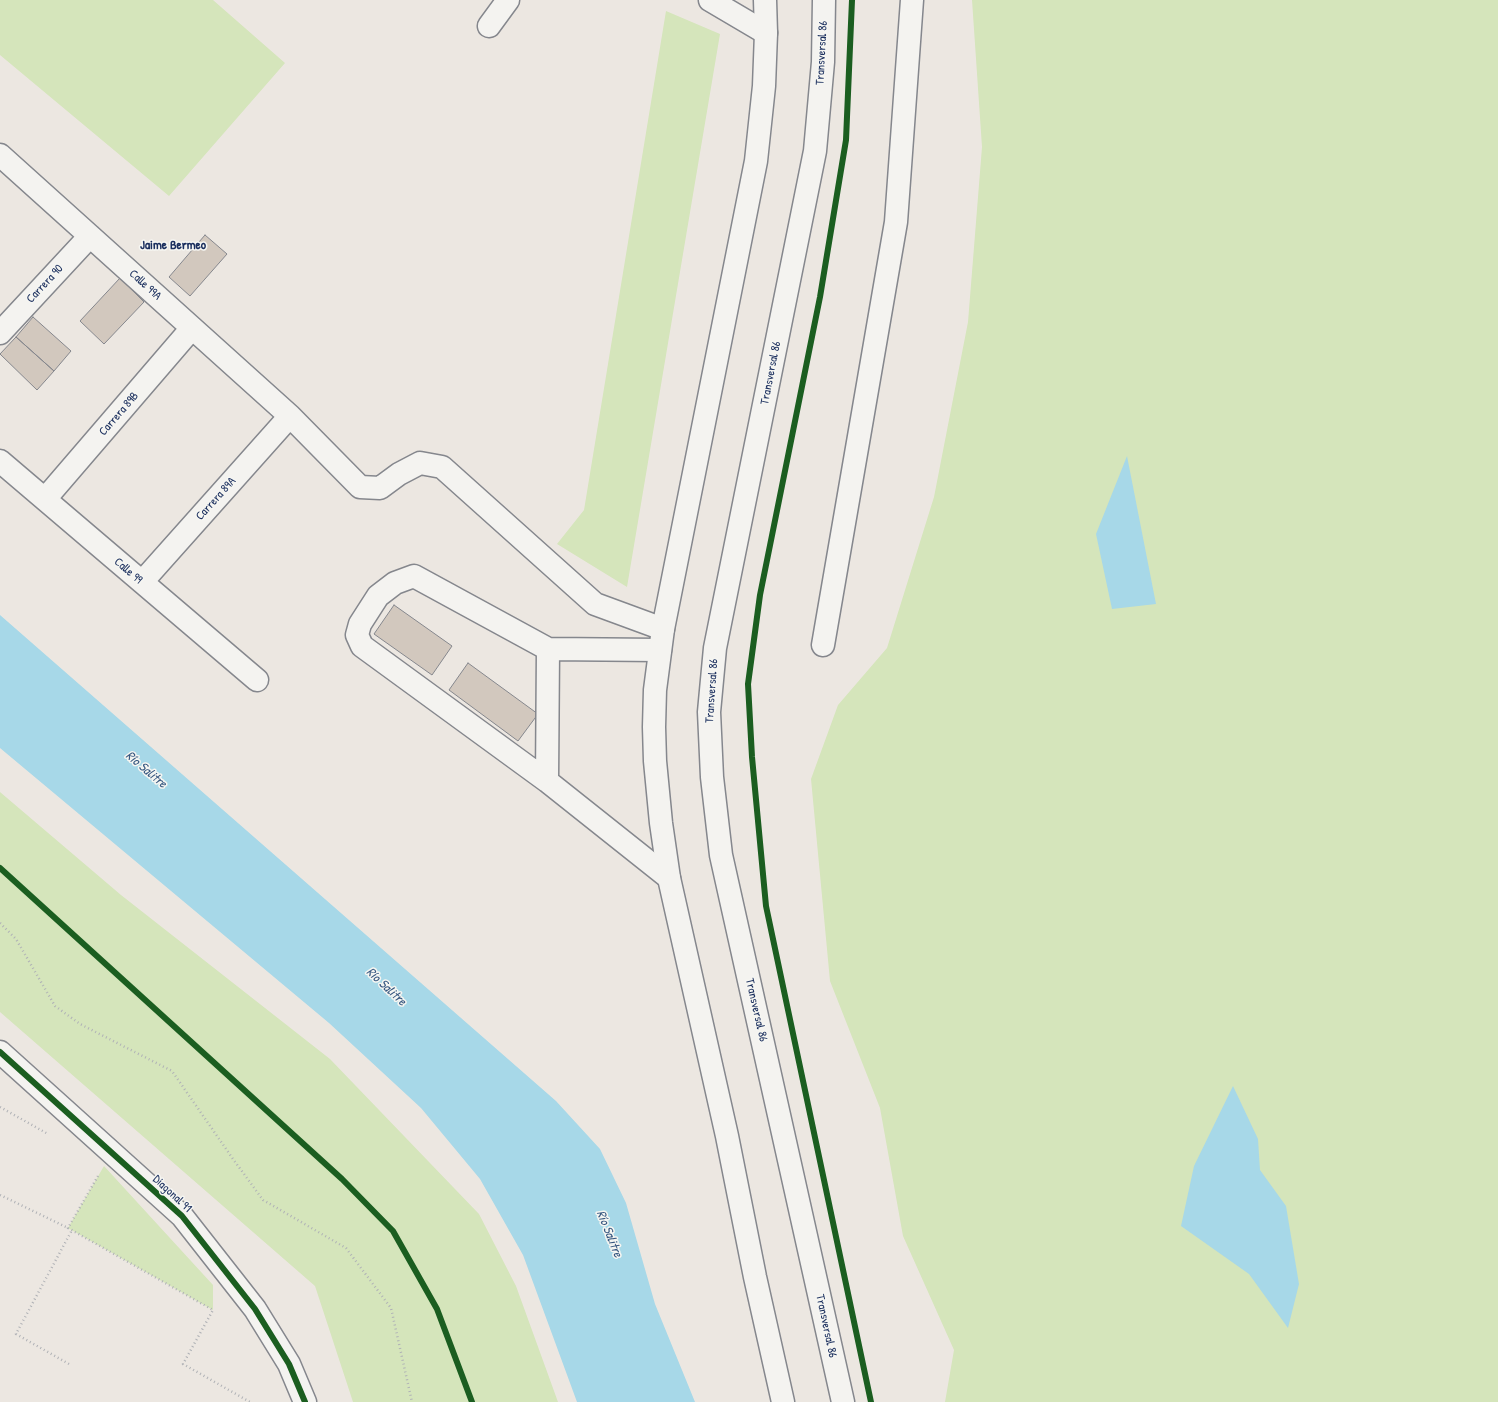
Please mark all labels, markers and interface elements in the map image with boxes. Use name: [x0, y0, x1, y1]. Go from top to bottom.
street label: Transversal 86: [813, 20, 831, 86]
district label: Jaime Bermeo: [140, 238, 206, 254]
street label: Carrera 90: [24, 262, 66, 306]
street label: Calle 99A: [126, 267, 164, 303]
street label: Transversal 86: [758, 340, 784, 406]
street label: Carrera 89B: [96, 389, 142, 439]
street label: Carrera 89A: [193, 475, 239, 523]
street label: Calle 99: [111, 555, 145, 587]
street label: Transversal 86: [703, 658, 721, 724]
water label: Río Salitre: [122, 748, 170, 792]
water label: Río Salitre: [363, 965, 409, 1009]
street label: Transversal 86: [742, 977, 770, 1043]
street label: Diagonal 91: [149, 1172, 195, 1216]
water label: Río Salitre: [593, 1208, 625, 1260]
street label: Transversal 86: [812, 1293, 840, 1359]

